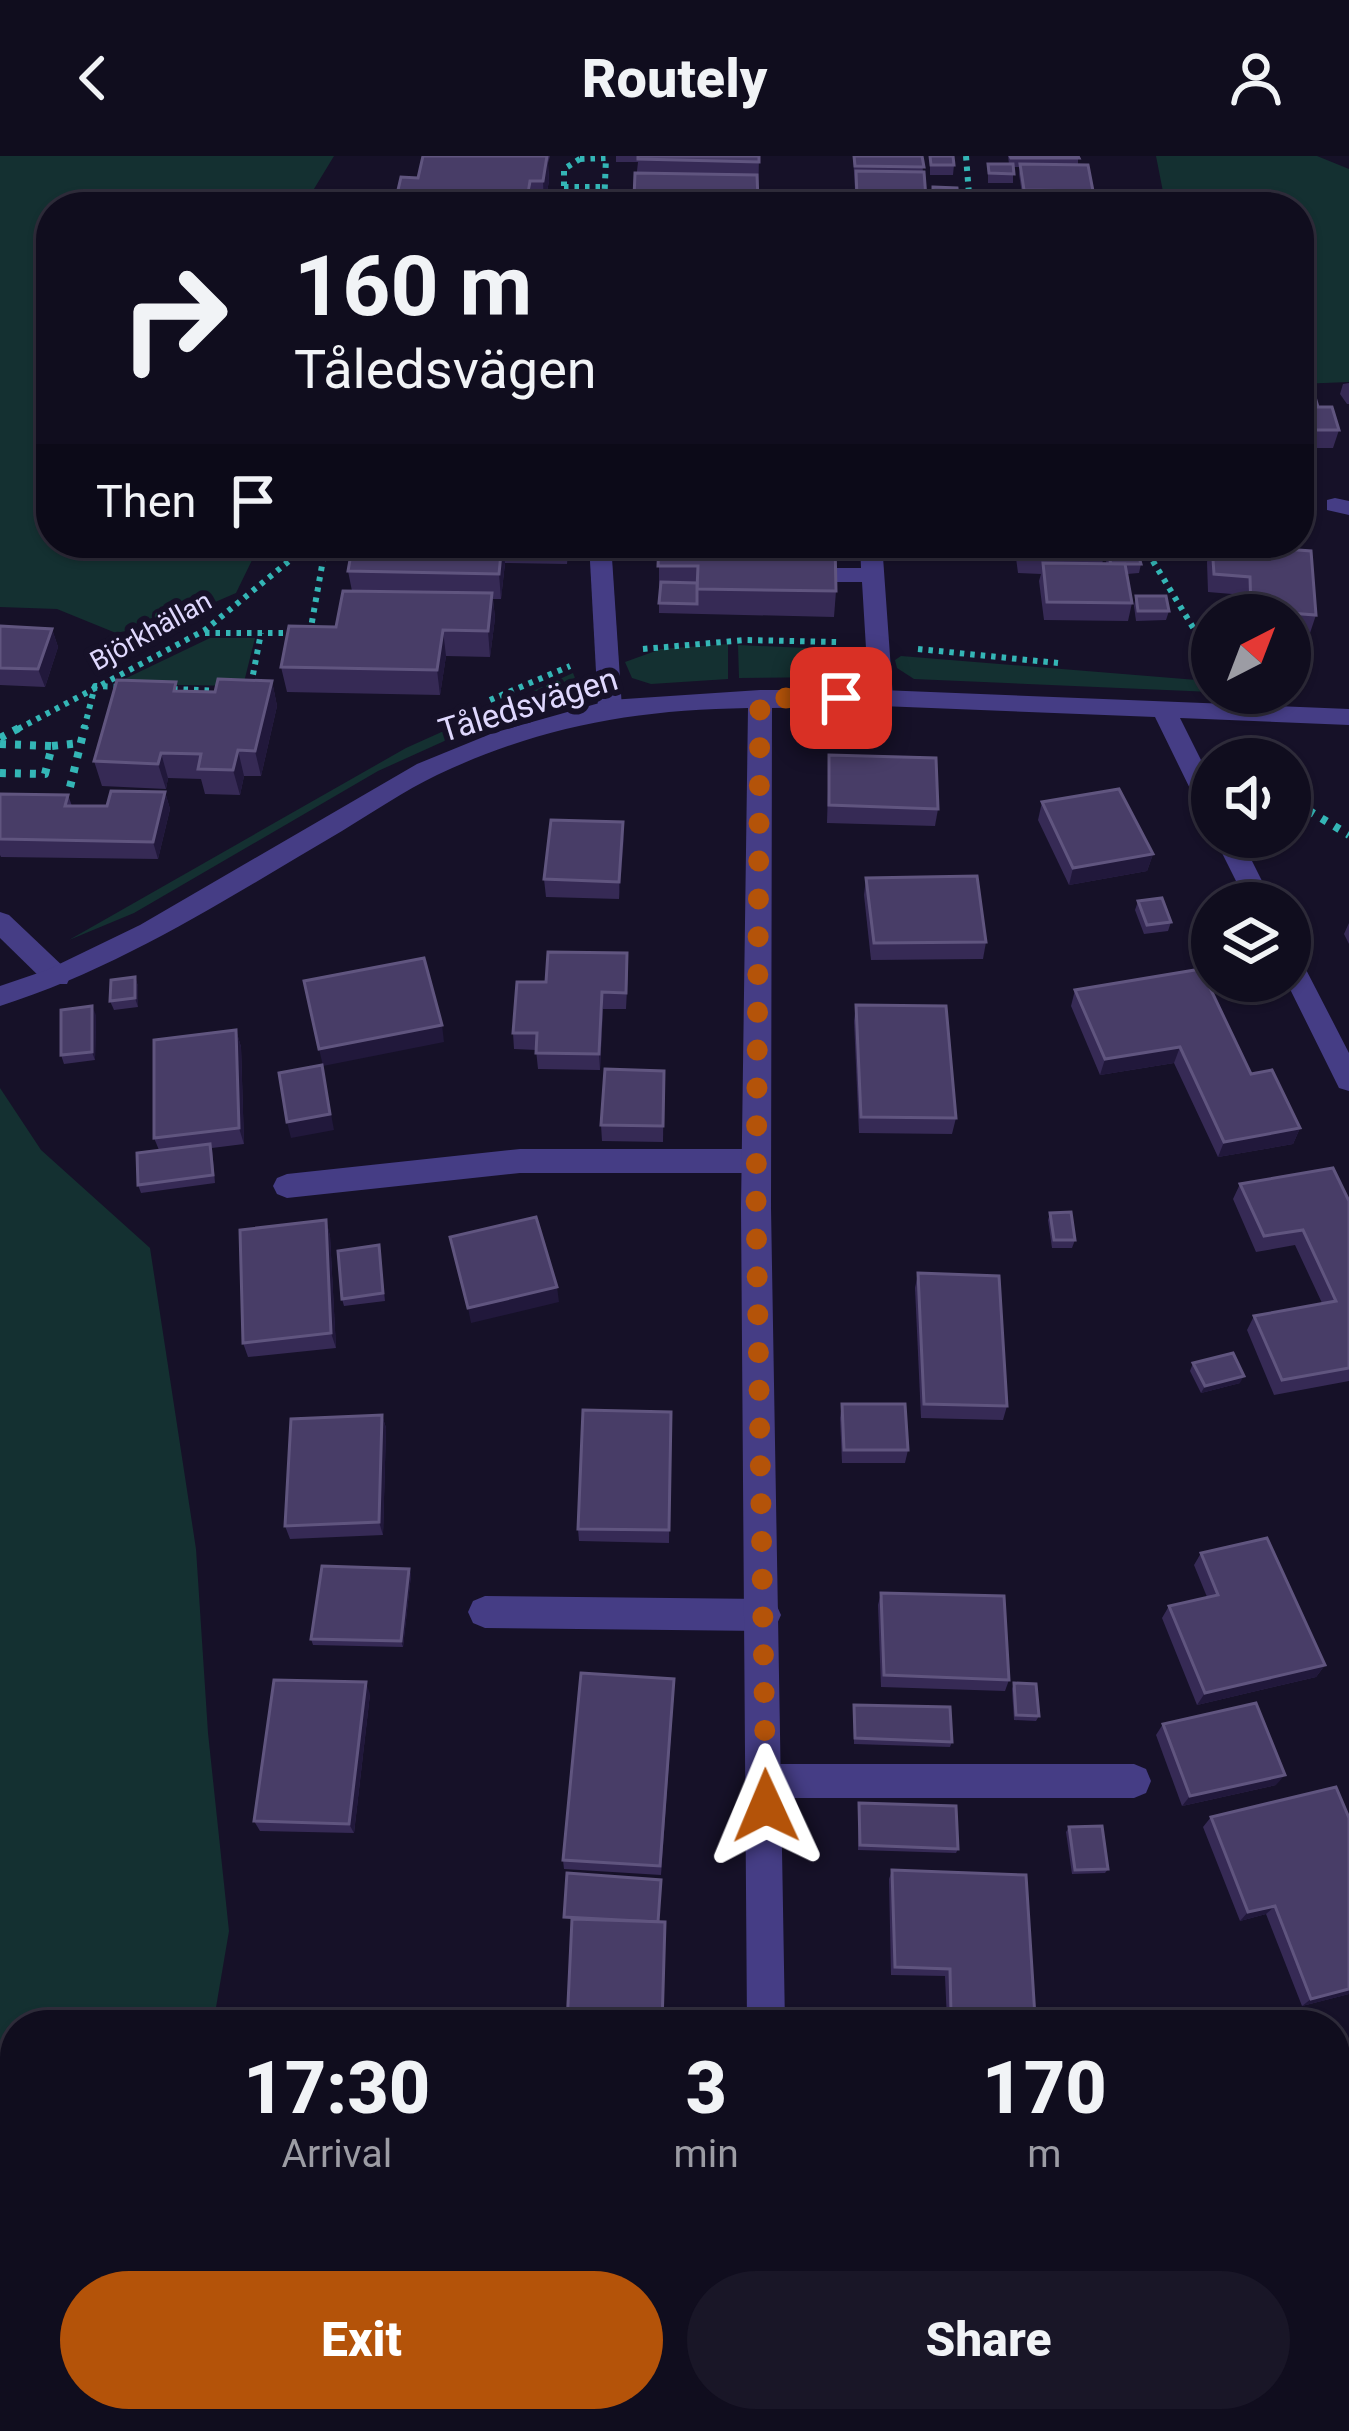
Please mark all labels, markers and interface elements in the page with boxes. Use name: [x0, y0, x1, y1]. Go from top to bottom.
icon: back: [60, 45, 126, 111]
icon: person: [1223, 45, 1289, 111]
text: Routely: [582, 47, 767, 110]
text: 160 m: [294, 237, 532, 336]
icon: right: [96, 240, 252, 396]
text: Tåledsvägen: [294, 338, 597, 401]
icon: arrive: [220, 468, 286, 534]
text: Then: [96, 475, 196, 528]
street label: Björkhällan: [85, 585, 217, 677]
north arrow: [1191, 594, 1311, 714]
map controls: [1191, 594, 1311, 1002]
pin: [790, 647, 892, 749]
street label: Tåledsvägen: [434, 659, 622, 750]
icon: arrive: [808, 665, 874, 731]
button: sound: [1191, 738, 1311, 858]
button: layers: [1191, 882, 1311, 1002]
position arrow: [703, 1743, 829, 1869]
text: 17:30: [243, 2046, 430, 2131]
text: 3: [685, 2046, 727, 2131]
text: 170: [982, 2046, 1107, 2131]
text: Arrival: [281, 2131, 392, 2177]
text: min: [674, 2131, 739, 2177]
text: m: [1027, 2131, 1061, 2177]
button: Exit: [60, 2271, 663, 2409]
button: Share: [687, 2271, 1290, 2409]

